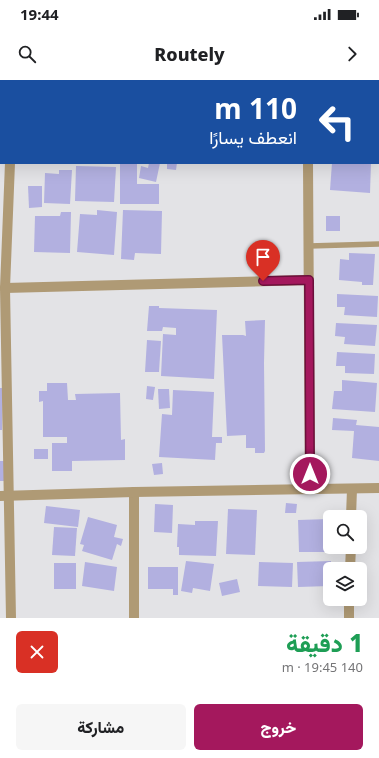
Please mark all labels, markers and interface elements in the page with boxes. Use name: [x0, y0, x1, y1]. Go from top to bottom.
text: 19:44: [20, 4, 59, 24]
text: Routely: [154, 42, 225, 66]
icon: search: [16, 43, 38, 65]
icon: forward: [341, 43, 363, 65]
text: 110 m: [214, 89, 297, 127]
icon: left: [311, 96, 363, 148]
text: انعطف يسارًا: [209, 125, 297, 149]
pin: [246, 240, 280, 281]
icon: arrive: [252, 246, 274, 268]
position arrow: [289, 453, 331, 495]
map controls: [323, 510, 367, 606]
button: search: [323, 510, 367, 554]
button: layers: [323, 562, 367, 606]
text: 1 دقيقة: [286, 626, 363, 659]
button: close: [16, 631, 58, 673]
text: 140 m · 19:45: [282, 658, 363, 676]
button: مشاركة: [16, 704, 186, 750]
button: خروج: [194, 704, 363, 750]

